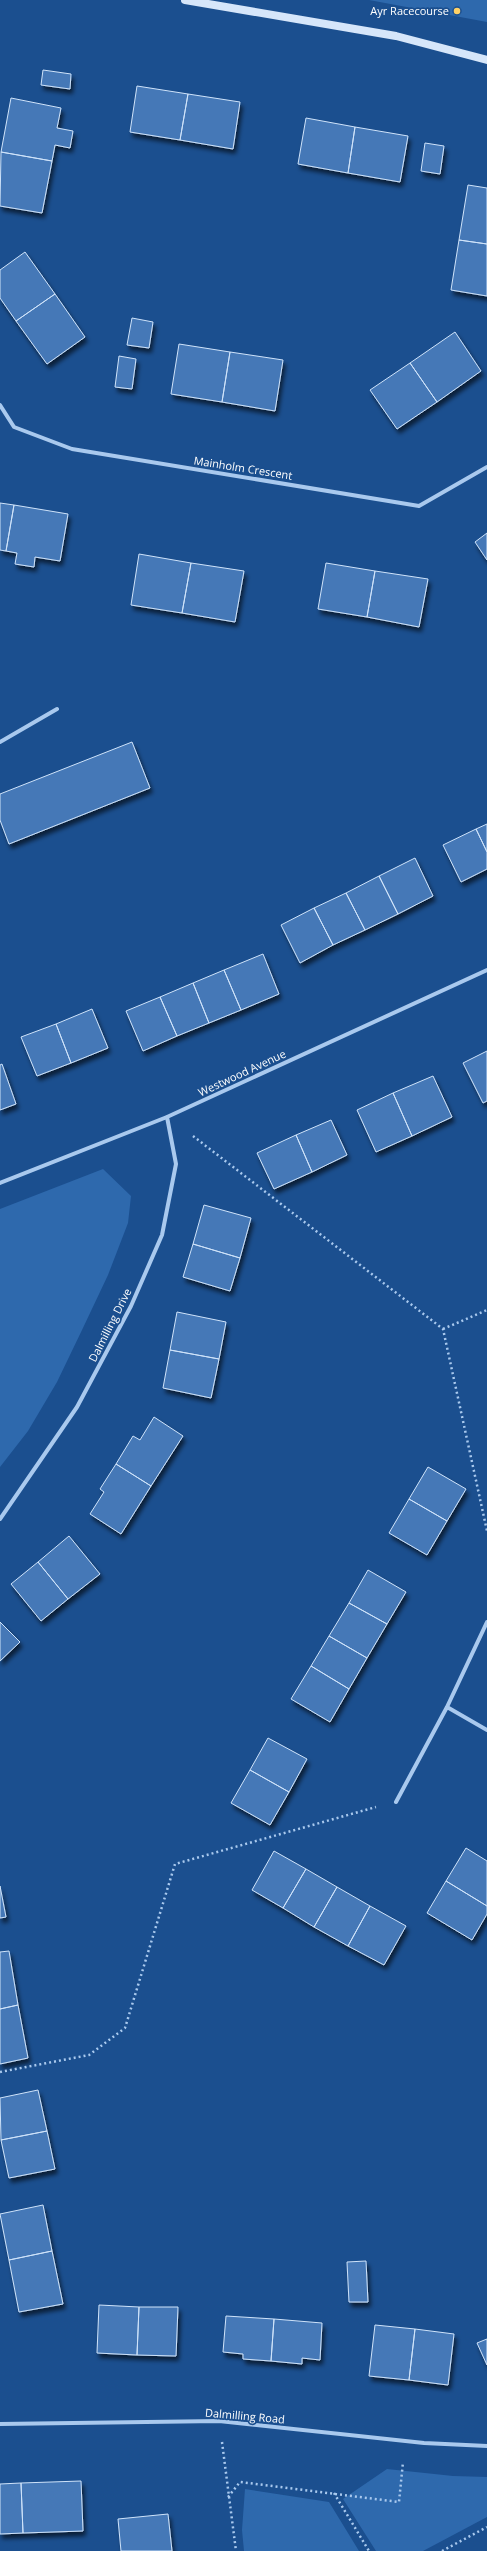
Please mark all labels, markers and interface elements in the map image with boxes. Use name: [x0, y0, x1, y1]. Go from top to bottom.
place label: Ayr Racecourse: [370, 3, 449, 18]
marker: Ayr Racecourse: [452, 6, 462, 16]
street label: Mainholm Crescent: [193, 452, 294, 483]
street label: Westwood Avenue: [196, 1046, 288, 1099]
street label: Dalmilling Drive: [85, 1285, 135, 1364]
street label: Dalmilling Road: [205, 2405, 286, 2426]

